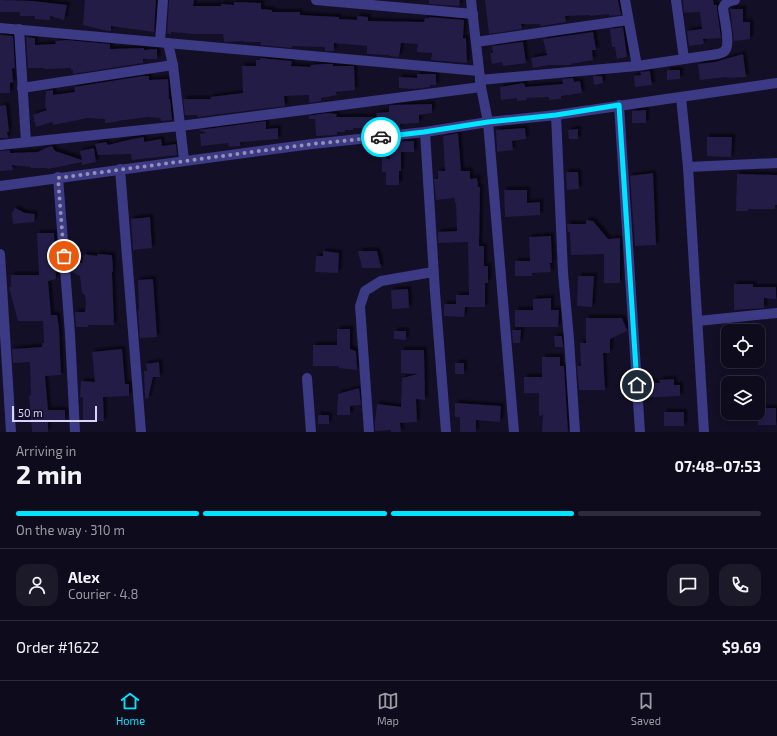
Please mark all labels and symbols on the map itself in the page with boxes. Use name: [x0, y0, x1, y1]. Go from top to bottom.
courier: [361, 117, 401, 157]
pin: [47, 239, 81, 273]
pin: [620, 368, 654, 402]
scale bar: [12, 404, 97, 423]

